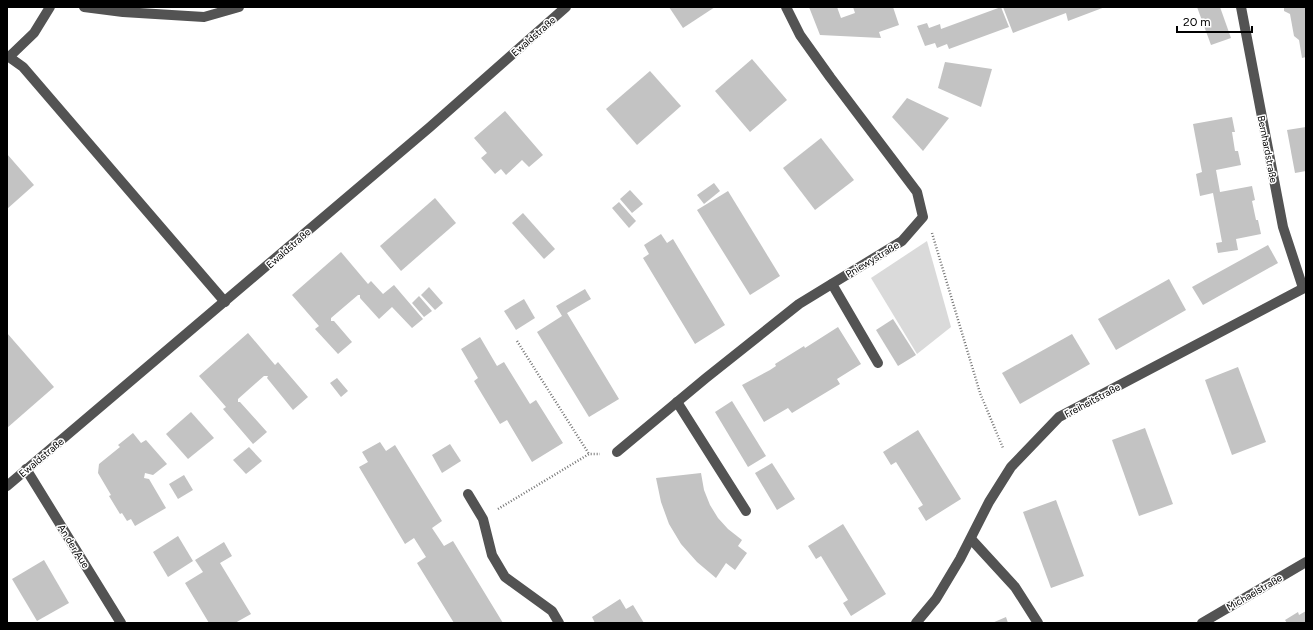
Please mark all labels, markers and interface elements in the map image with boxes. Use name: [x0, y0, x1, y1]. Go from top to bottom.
scale bar: [1177, 8, 1252, 34]
street label: Ewaldstraße: [508, 13, 559, 59]
text: 20 m: [1183, 15, 1211, 29]
street label: Bernhardstraße: [1255, 114, 1281, 184]
street label: Ewaldstraße: [263, 225, 314, 271]
street label: Pniewystraße: [843, 238, 902, 280]
street label: Freiheitstraße: [1062, 380, 1123, 421]
street label: Ewaldstraße: [16, 434, 67, 480]
street label: An der Aue: [55, 522, 93, 571]
street label: Michaelstraße: [1224, 571, 1285, 614]

